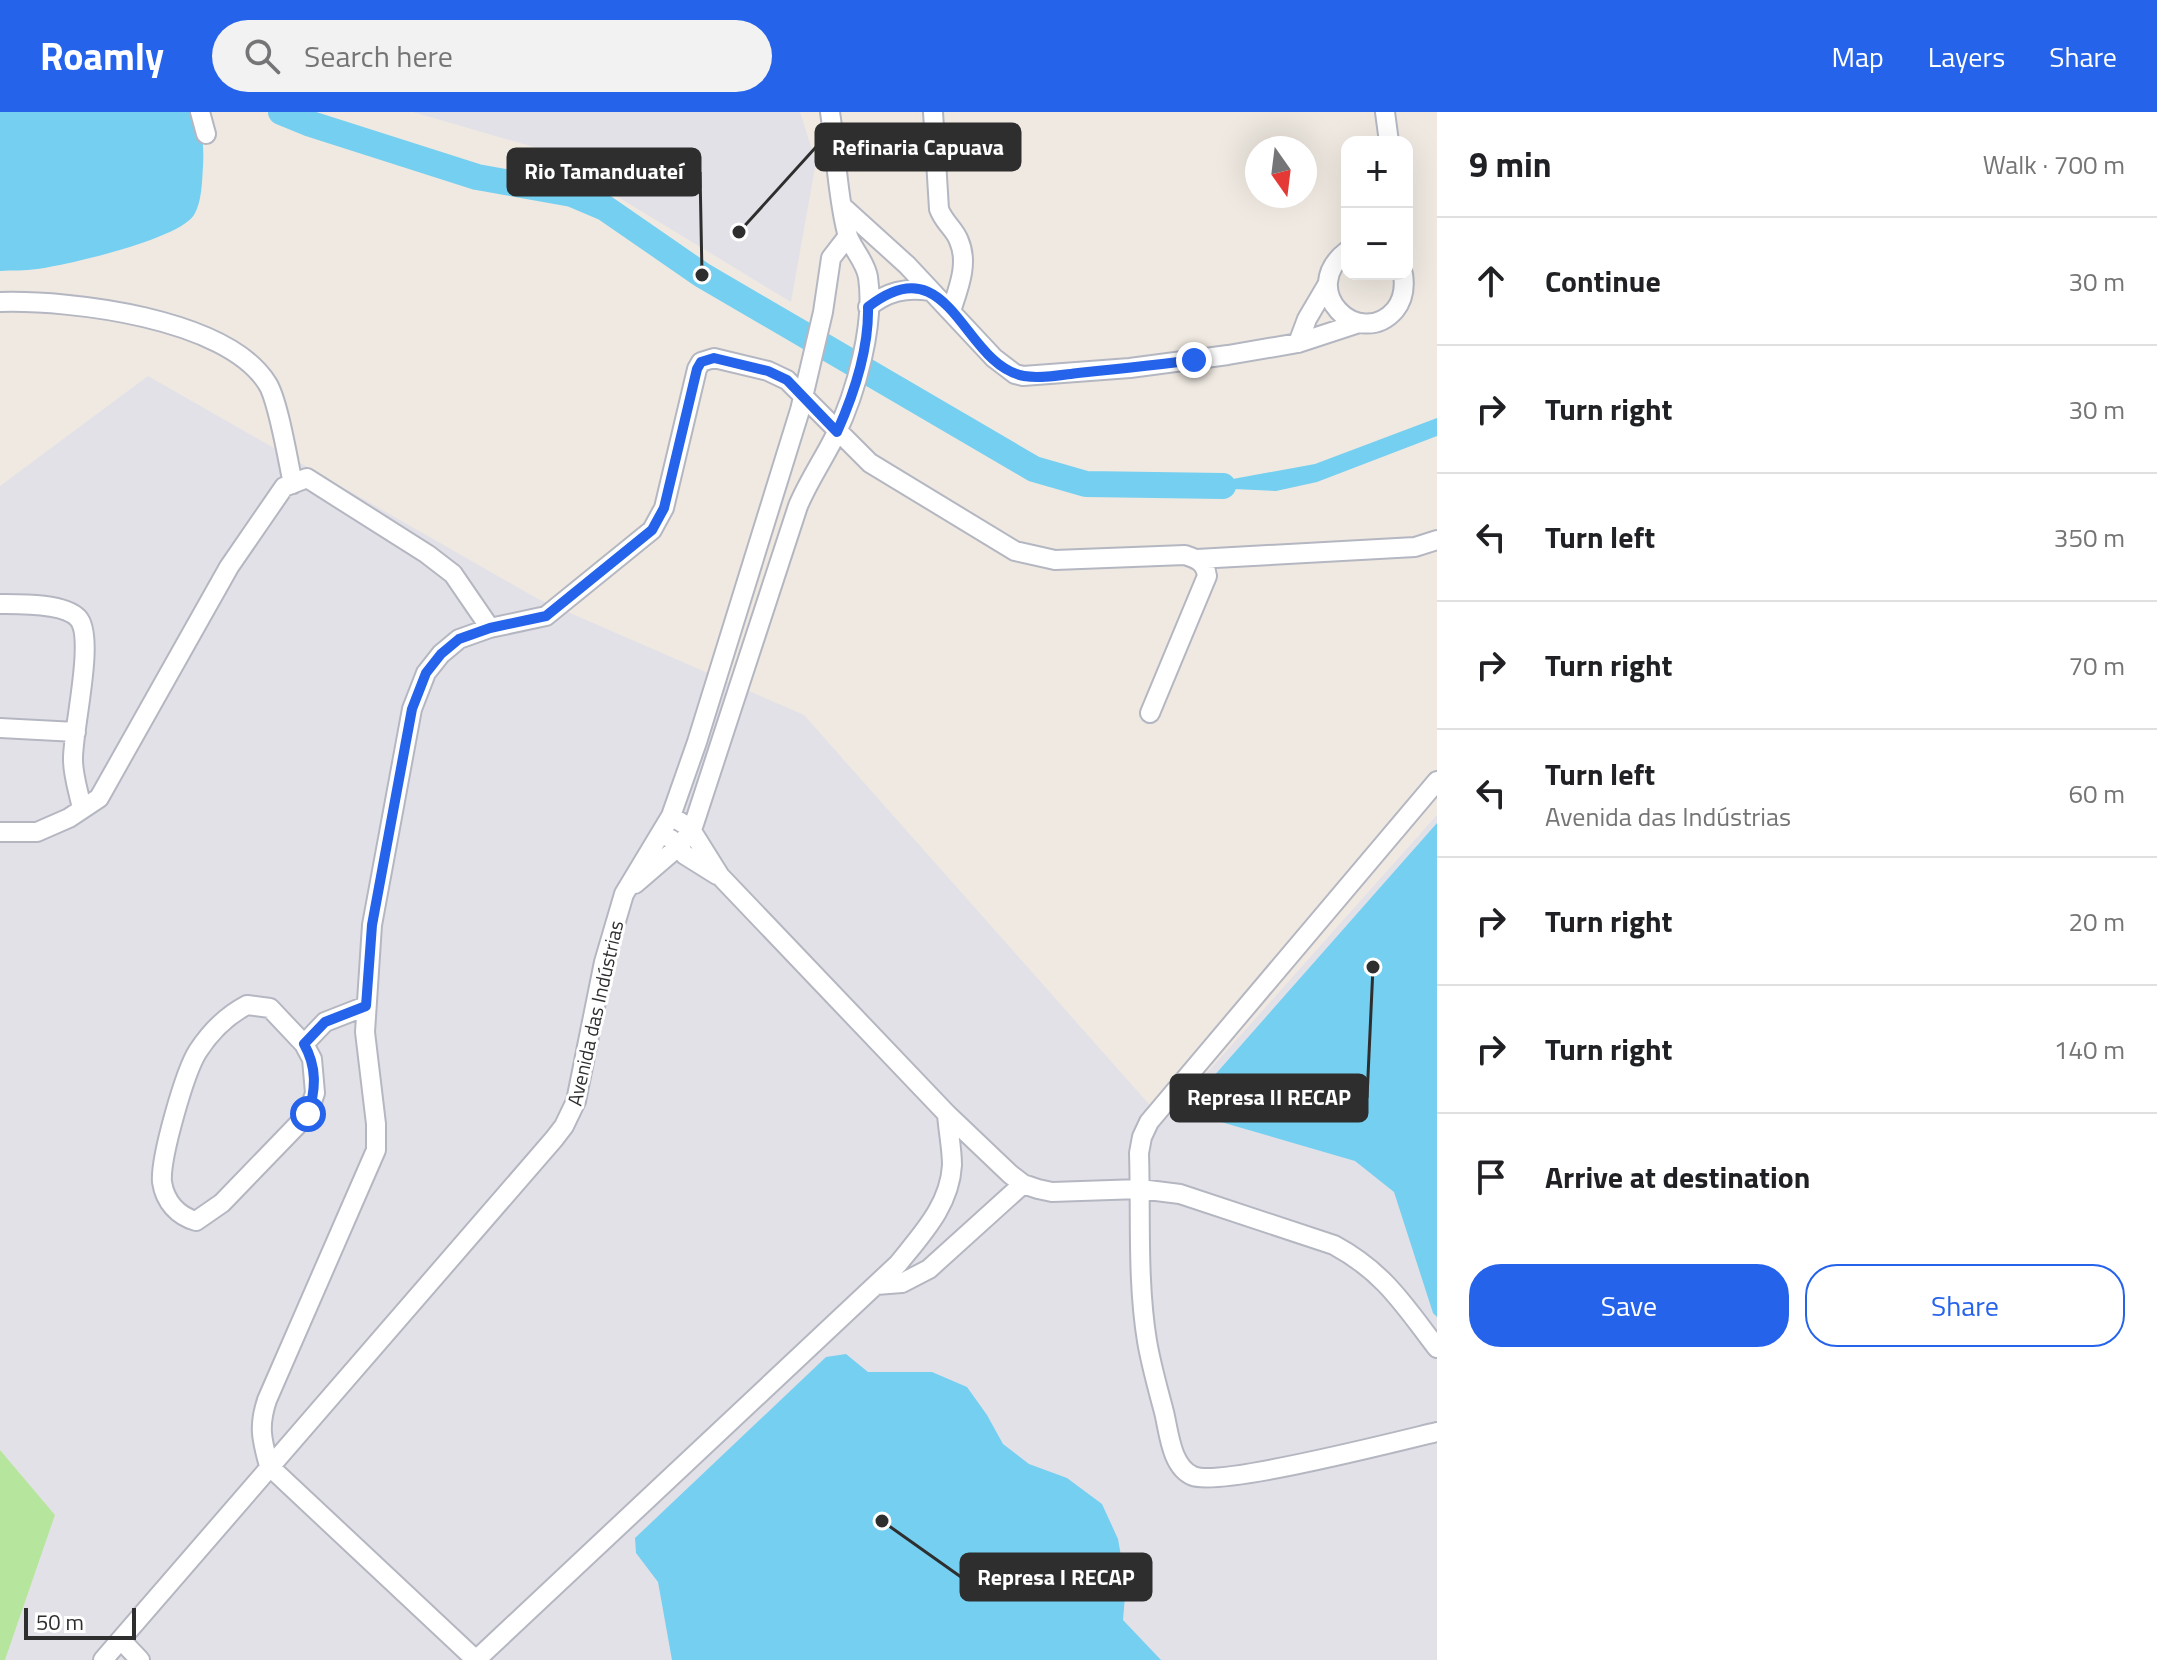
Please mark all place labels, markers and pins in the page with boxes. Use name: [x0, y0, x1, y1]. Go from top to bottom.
callout: Refinaria Capuava: [816, 124, 1020, 170]
callout: Rio Tamanduateí: [508, 149, 700, 195]
callout: Represa II RECAP: [1171, 1075, 1367, 1121]
callout: Represa I RECAP: [961, 1554, 1151, 1600]

